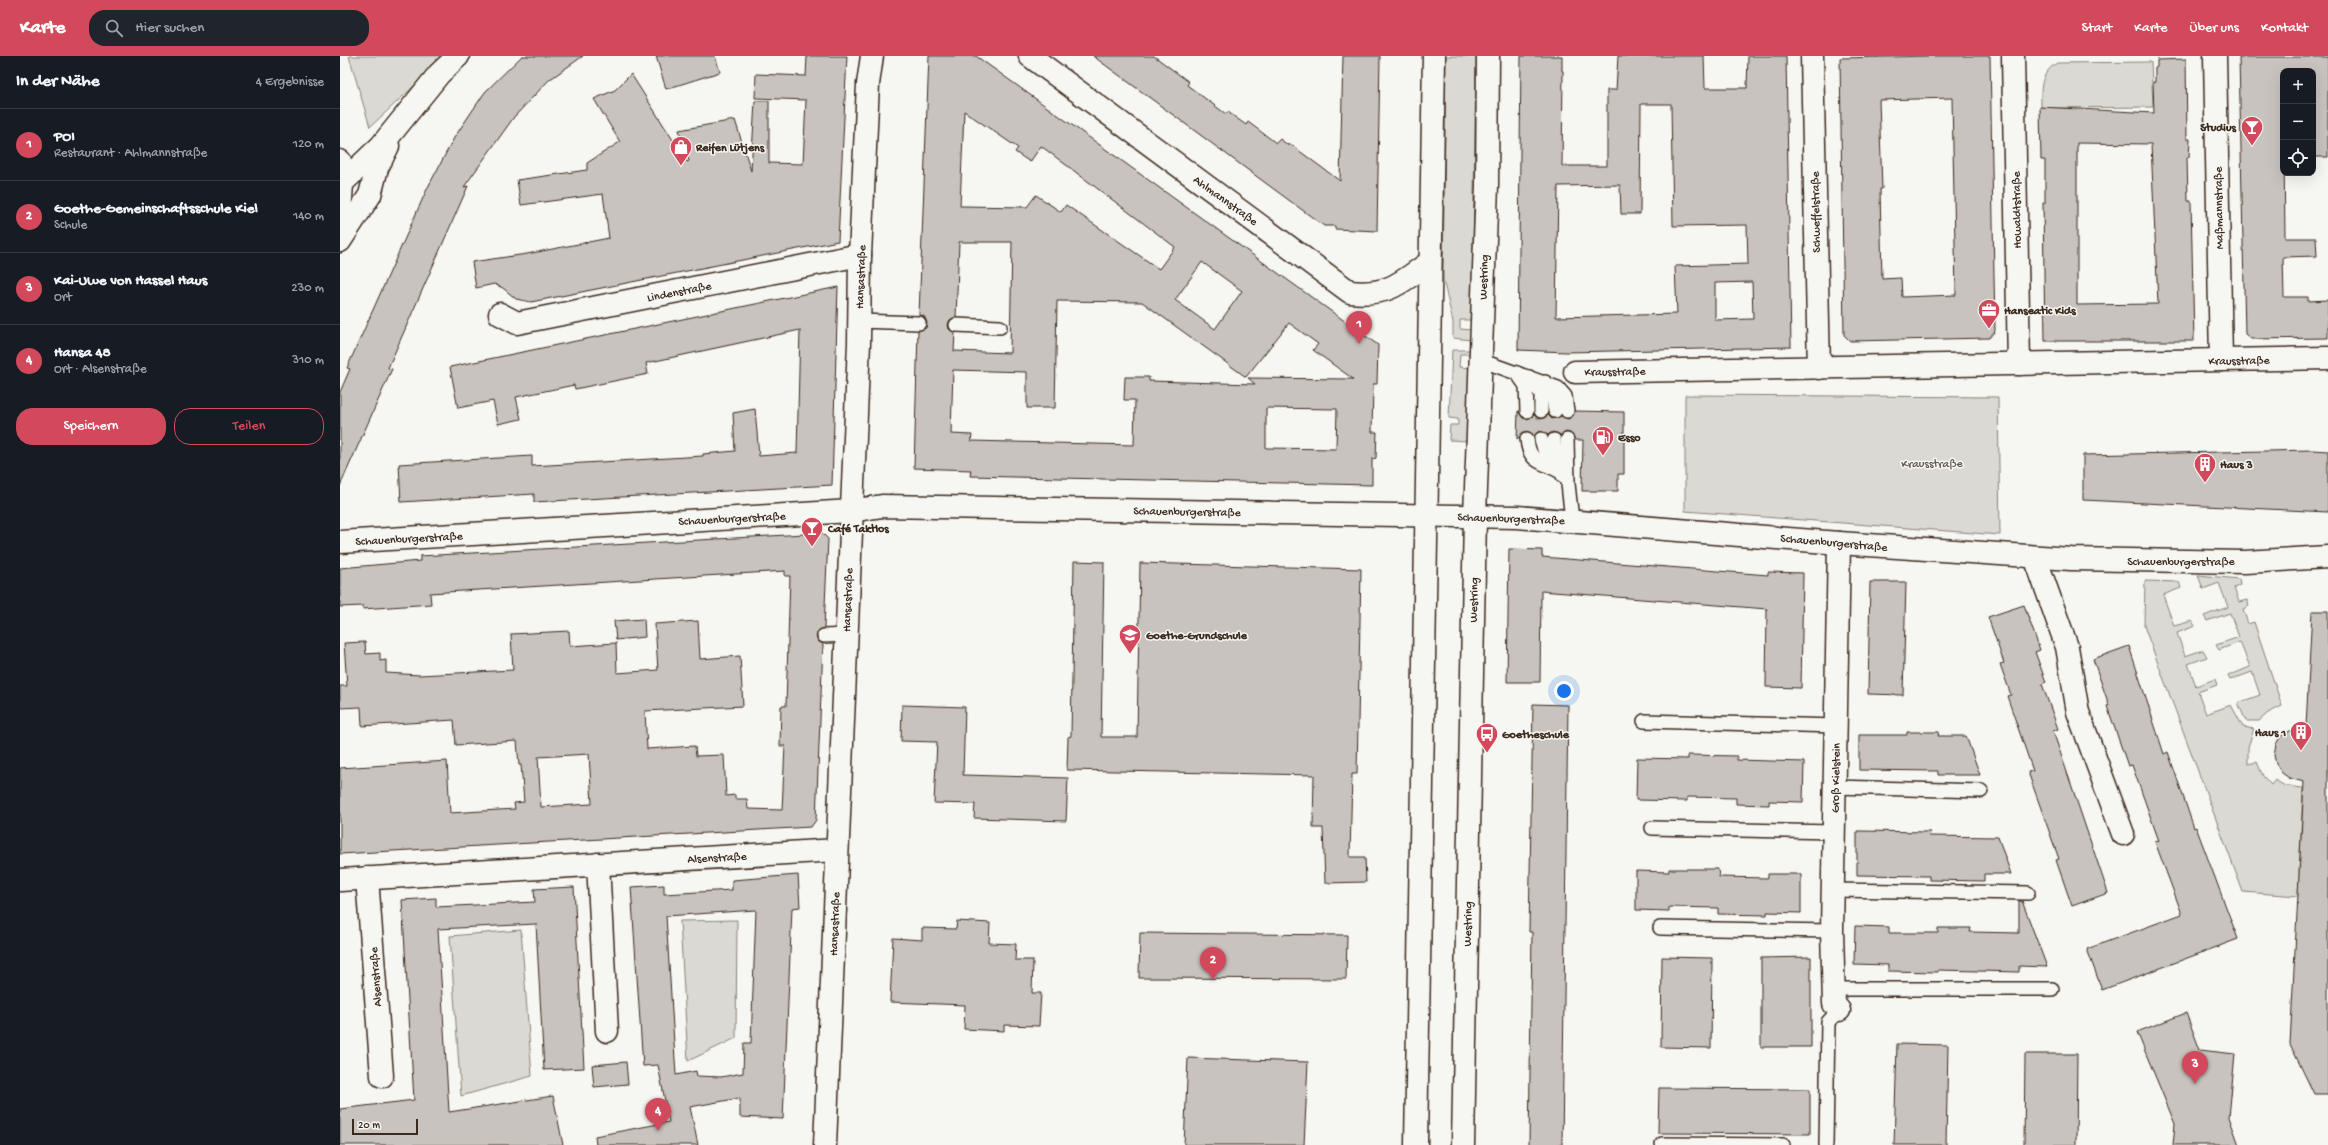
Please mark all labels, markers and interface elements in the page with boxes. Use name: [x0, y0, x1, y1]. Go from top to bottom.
search box: [89, 10, 369, 46]
text: Karte: [20, 17, 65, 40]
icon: search: [103, 17, 125, 39]
text: Hier suchen: [135, 19, 204, 37]
text: Start: [2082, 20, 2112, 37]
text: Karte: [2134, 20, 2168, 37]
text: Über uns: [2190, 20, 2239, 37]
text: Kontakt: [2261, 20, 2308, 37]
map controls: [2280, 68, 2316, 176]
button: +: [2280, 68, 2316, 104]
text: In der Nähe: [16, 72, 99, 92]
text: 4 Ergebnisse: [256, 75, 324, 90]
button: −: [2280, 104, 2316, 140]
bar icon: Studius: [2239, 114, 2265, 147]
place label: Studius: [2200, 122, 2237, 136]
text: POI: [54, 128, 75, 146]
shop icon: Reifen Lütjens: [668, 134, 694, 167]
text: 1: [26, 137, 32, 152]
text: 120 m: [293, 137, 324, 152]
button: locate: [2280, 140, 2316, 176]
place label: Reifen Lütjens: [695, 142, 765, 156]
text: Restaurant · Ahlmannstraße: [54, 146, 207, 161]
street label: Maßmannstraße: [2212, 166, 2228, 249]
street label: Schweffelstraße: [1809, 170, 1825, 253]
street label: Howaldtstraße: [2010, 170, 2026, 249]
street label: Ahlmannstraße: [1190, 173, 1261, 230]
text: Goethe-Gemeinschaftsschule Kiel: [54, 200, 258, 218]
text: 2: [26, 209, 32, 224]
text: 140 m: [293, 209, 324, 224]
text: Schule: [54, 218, 87, 233]
street label: Hansastraße: [854, 244, 870, 309]
street label: Westring: [1477, 254, 1493, 300]
text: Kai-Uwe von Hassel Haus: [54, 272, 207, 290]
street label: Lindenstraße: [646, 280, 714, 306]
text: 3: [26, 281, 32, 296]
text: 230 m: [291, 281, 324, 296]
text: Ort: [54, 290, 72, 305]
office icon: Hanseatic Kids: [1976, 297, 2002, 330]
place label: Hanseatic Kids: [2004, 305, 2076, 319]
pin: 1: [1346, 311, 1372, 344]
text: Hansa 48: [54, 344, 111, 362]
text: 4: [26, 353, 32, 368]
text: 310 m: [292, 353, 324, 368]
street label: Krausstraße: [2208, 354, 2271, 370]
text: Ort · Alsenstraße: [54, 362, 147, 377]
street label: Krausstraße: [1584, 365, 1647, 381]
button: Speichern: [16, 408, 166, 445]
button: Teilen: [174, 408, 324, 445]
fuel station icon: Esso: [1590, 424, 1616, 457]
place label: Esso: [1617, 432, 1641, 446]
building icon: Haus 3: [2192, 451, 2218, 484]
park label: Krausstraße: [1901, 458, 1963, 472]
place label: Haus 3: [2220, 459, 2253, 473]
street label: Schauenburgerstraße: [1133, 505, 1242, 521]
street label: Schauenburgerstraße: [678, 510, 787, 530]
street label: Schauenburgerstraße: [1457, 511, 1566, 529]
bar icon: Café Taktlos: [799, 515, 825, 548]
place label: Café Taktlos: [827, 523, 889, 537]
street label: Schauenburgerstraße: [355, 530, 464, 550]
street label: Schauenburgerstraße: [1780, 532, 1889, 556]
street label: Schauenburgerstraße: [2127, 556, 2236, 570]
street label: Hansastraße: [841, 567, 857, 632]
street label: Westring: [1468, 577, 1482, 623]
school or university icon: Goethe-Grundschule: [1117, 622, 1143, 655]
place label: Goethe-Grundschule: [1146, 630, 1248, 644]
your location: [1554, 681, 1574, 701]
building icon: Haus 1: [2288, 719, 2314, 752]
bus stop icon: Goetheschule: [1474, 721, 1500, 754]
place label: Haus 1: [2255, 727, 2286, 741]
place label: Goetheschule: [1502, 729, 1570, 743]
street label: Groß Kielstein: [1829, 743, 1845, 813]
street label: Alsenstraße: [687, 850, 748, 868]
street label: Hansastraße: [828, 891, 844, 956]
street label: Westring: [1462, 901, 1476, 947]
street label: Alsenstraße: [368, 946, 386, 1007]
pin: 2: [1200, 947, 1226, 980]
pin: 3: [2182, 1051, 2208, 1084]
pin: 4: [645, 1098, 671, 1131]
scale bar: [352, 1117, 418, 1136]
text: 20 m: [358, 1120, 380, 1132]

